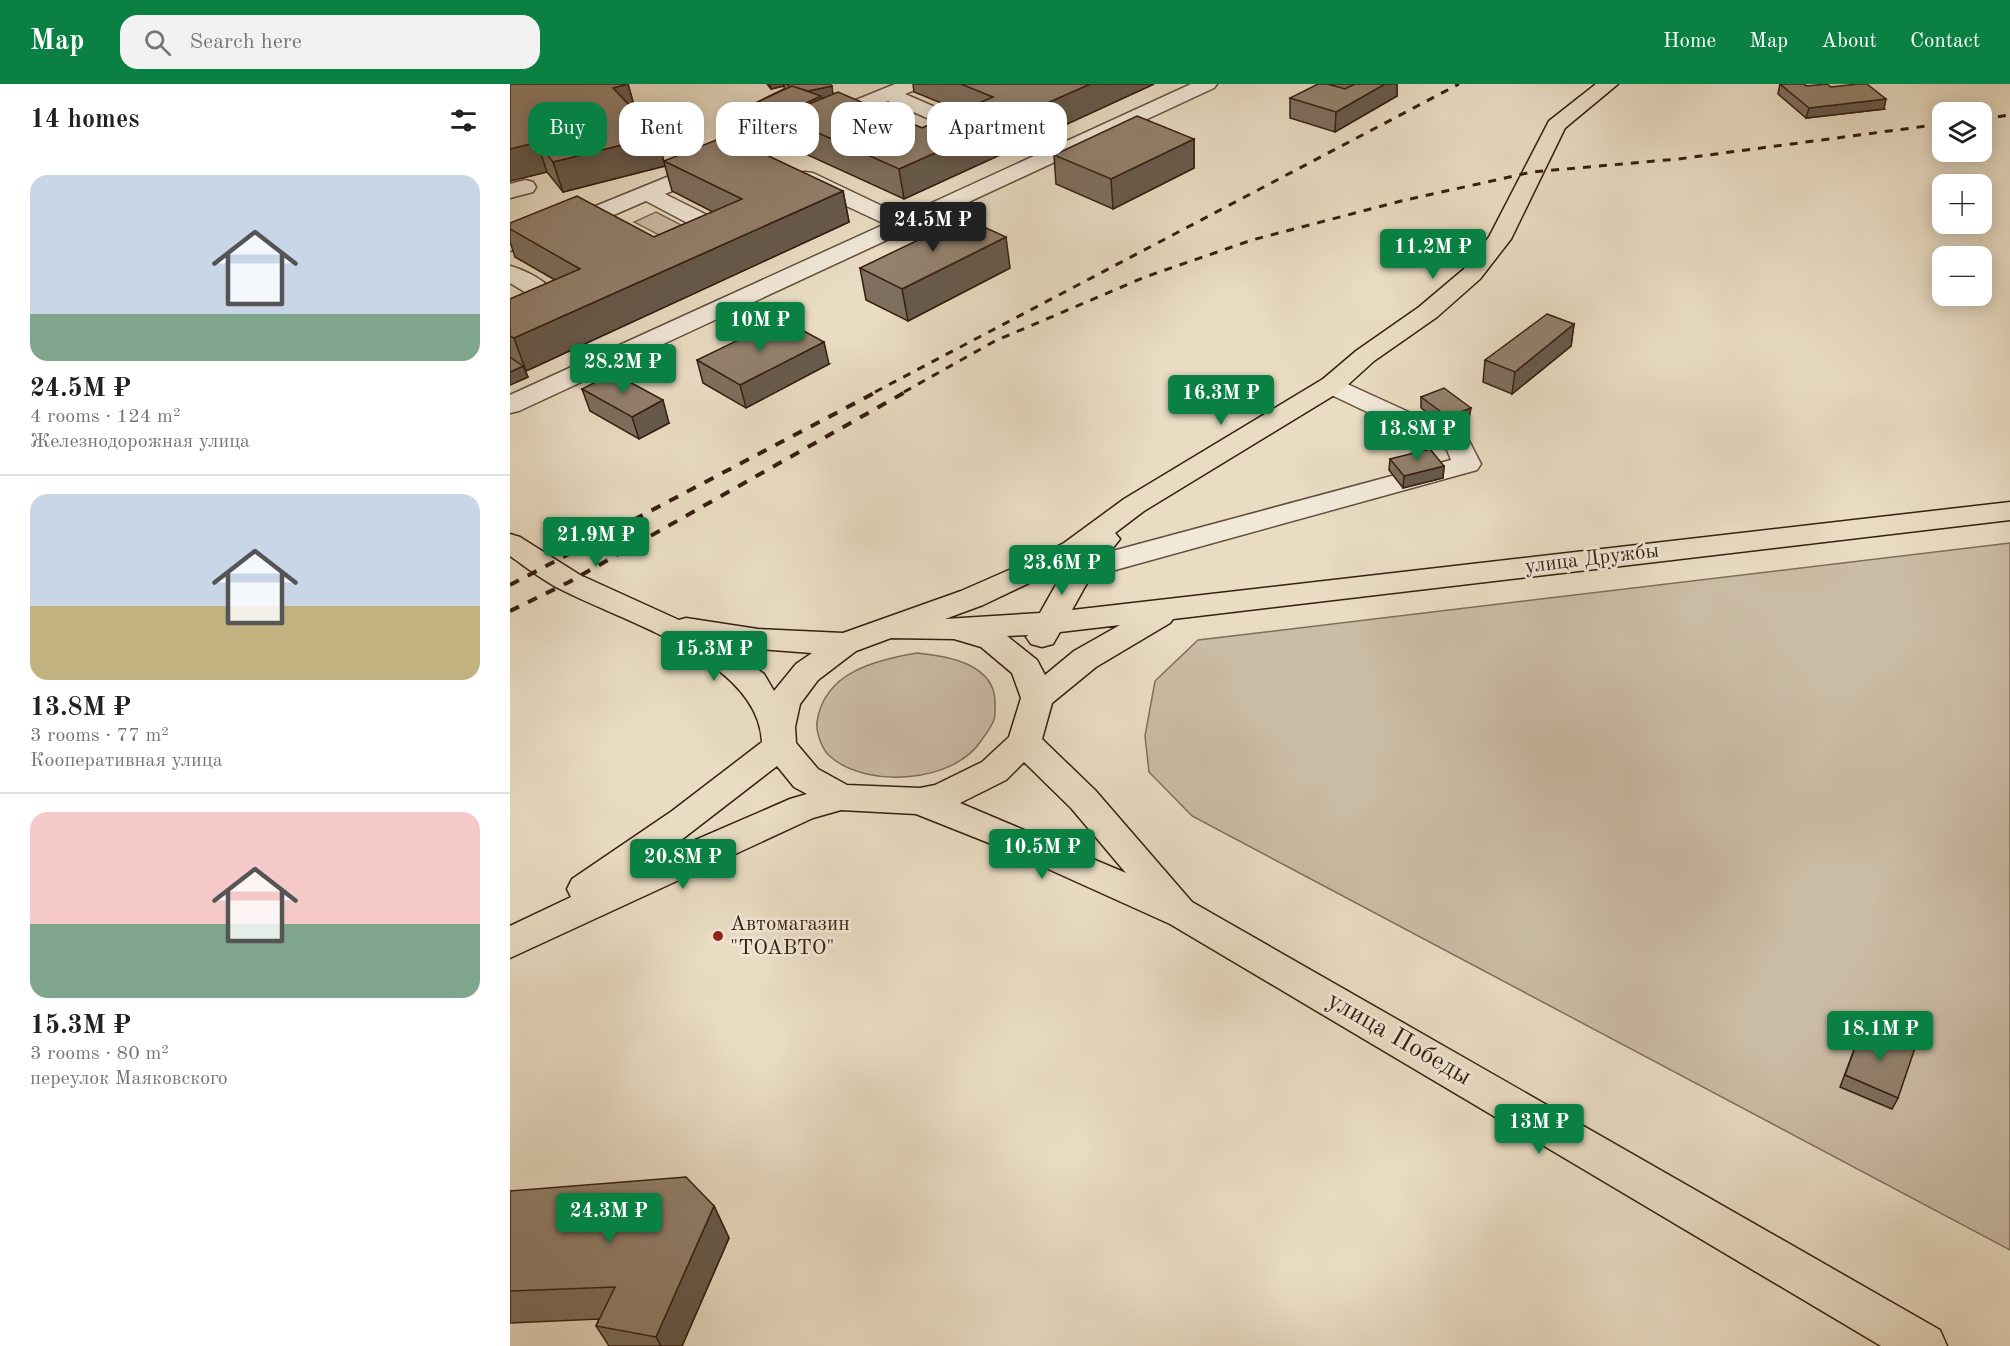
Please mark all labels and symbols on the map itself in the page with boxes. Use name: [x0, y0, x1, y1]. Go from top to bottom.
pin: 24.5M ₽: [878, 202, 988, 253]
pin: 11.2M ₽: [1378, 229, 1488, 280]
pin: 10M ₽: [718, 302, 802, 353]
pin: 28.2M ₽: [568, 344, 678, 395]
pin: 16.3M ₽: [1166, 375, 1276, 426]
pin: 13.8M ₽: [1362, 411, 1472, 462]
pin: 21.9M ₽: [541, 517, 651, 568]
street label: улица Дружбы: [1524, 540, 1661, 578]
pin: 23.6M ₽: [1007, 545, 1117, 596]
pin: 15.3M ₽: [659, 631, 769, 682]
pin: 10.5M ₽: [987, 829, 1097, 880]
pin: 20.8M ₽: [628, 839, 738, 890]
place label: Автомагазин "ТОАВТО": [730, 914, 850, 959]
marker: Автомагазин "ТОАВТО": [711, 929, 725, 943]
street label: улица Победы: [1322, 987, 1476, 1091]
pin: 18.1M ₽: [1825, 1011, 1935, 1062]
pin: 13M ₽: [1497, 1104, 1581, 1155]
pin: 24.3M ₽: [554, 1193, 664, 1244]

